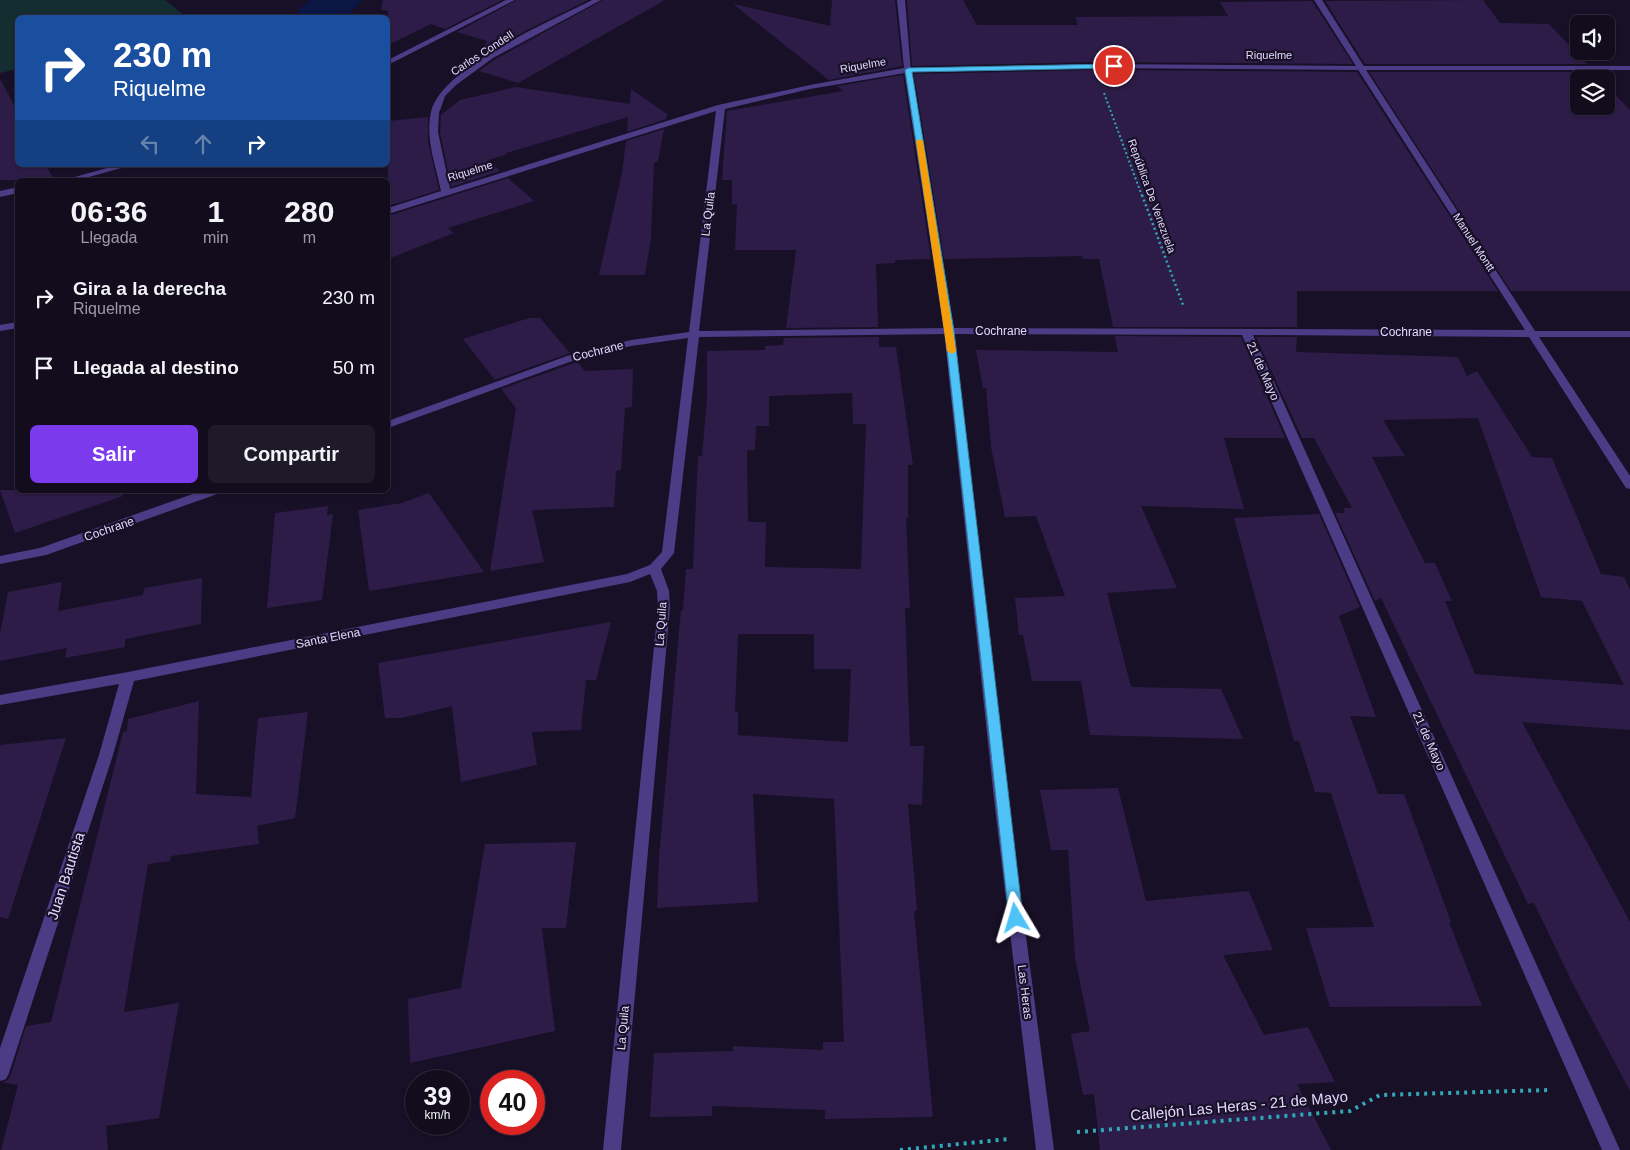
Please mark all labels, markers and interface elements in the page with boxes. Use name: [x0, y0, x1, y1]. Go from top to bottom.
map controls: [1570, 15, 1615, 115]
button: sound: [1570, 15, 1615, 60]
street label: Carlos Condell: [448, 28, 516, 78]
icon: right: [30, 35, 95, 100]
text: 230 m: [113, 35, 212, 74]
pin: [1093, 45, 1135, 87]
street label: Riquelme: [1246, 49, 1292, 61]
icon: arrive: [1100, 52, 1128, 80]
street label: Riquelme: [839, 55, 887, 75]
button: layers: [1570, 70, 1615, 115]
text: Riquelme: [113, 76, 206, 101]
icon: left: [136, 130, 164, 158]
icon: ahead: [189, 130, 217, 158]
icon: right: [242, 130, 270, 158]
street label: República De Venezuela: [1126, 137, 1179, 255]
street label: Riquelme: [446, 158, 494, 184]
street label: La Quila: [698, 191, 718, 237]
text: 06:36: [71, 195, 147, 228]
text: 1: [207, 195, 224, 228]
text: 280: [284, 195, 334, 228]
street label: Manuel Montt: [1451, 211, 1497, 273]
text: Llegada: [80, 229, 137, 246]
text: min: [203, 229, 229, 246]
text: m: [303, 229, 316, 246]
text: Gira a la derecha: [73, 278, 226, 299]
icon: right: [30, 284, 58, 312]
text: 230 m: [322, 287, 375, 308]
text: Riquelme: [73, 300, 141, 317]
street label: Cochrane: [975, 324, 1027, 338]
street label: Cochrane: [1380, 325, 1432, 339]
street label: Cochrane: [571, 338, 625, 364]
street label: 21 de Mayo: [1244, 340, 1282, 403]
icon: arrive: [30, 354, 58, 382]
text: Llegada al destino: [73, 357, 239, 378]
text: 50 m: [333, 357, 375, 378]
button: Salir: [30, 425, 198, 483]
button: Compartir: [208, 425, 375, 483]
street label: Cochrane: [82, 514, 136, 544]
street label: La Quila: [652, 601, 670, 647]
street label: Santa Elena: [295, 625, 362, 651]
street label: 21 de Mayo: [1410, 710, 1448, 773]
street label: Juan Bautista: [43, 829, 88, 922]
position arrow: [989, 891, 1041, 943]
street label: Las Heras: [1015, 964, 1035, 1020]
street label: La Quila: [614, 1005, 632, 1051]
speed limit sign: 40: [480, 1070, 545, 1135]
text: 39: [424, 1082, 451, 1110]
street label: Callejón Las Heras - 21 de Mayo: [1129, 1088, 1349, 1123]
text: km/h: [424, 1108, 451, 1122]

